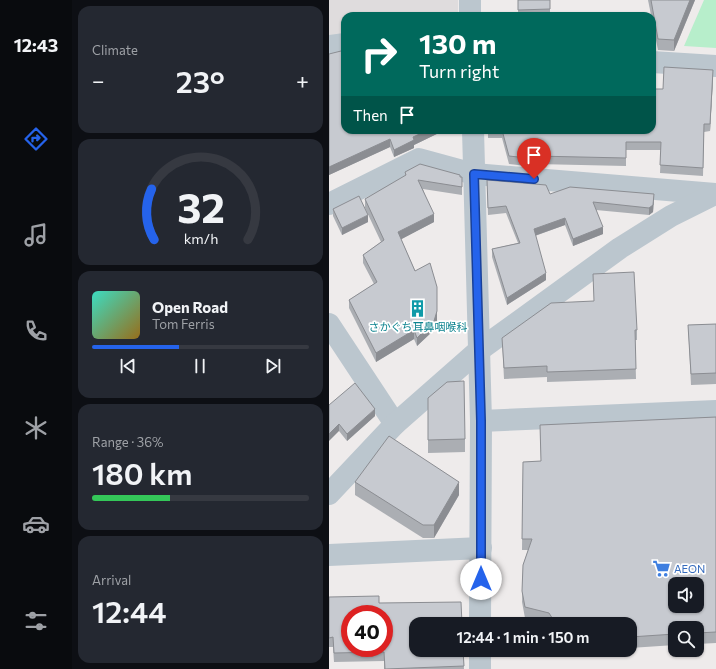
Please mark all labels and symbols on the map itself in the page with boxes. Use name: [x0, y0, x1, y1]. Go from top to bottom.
pin: [517, 138, 551, 179]
building icon: さかぐち耳鼻咽喉科: [408, 298, 428, 318]
place label: さかぐち耳鼻咽喉科: [369, 320, 468, 333]
position arrow: [460, 558, 502, 600]
supermarket icon: AEON: [651, 558, 671, 578]
place label: AEON: [674, 562, 705, 575]
speed limit sign: 40: [341, 605, 393, 657]

